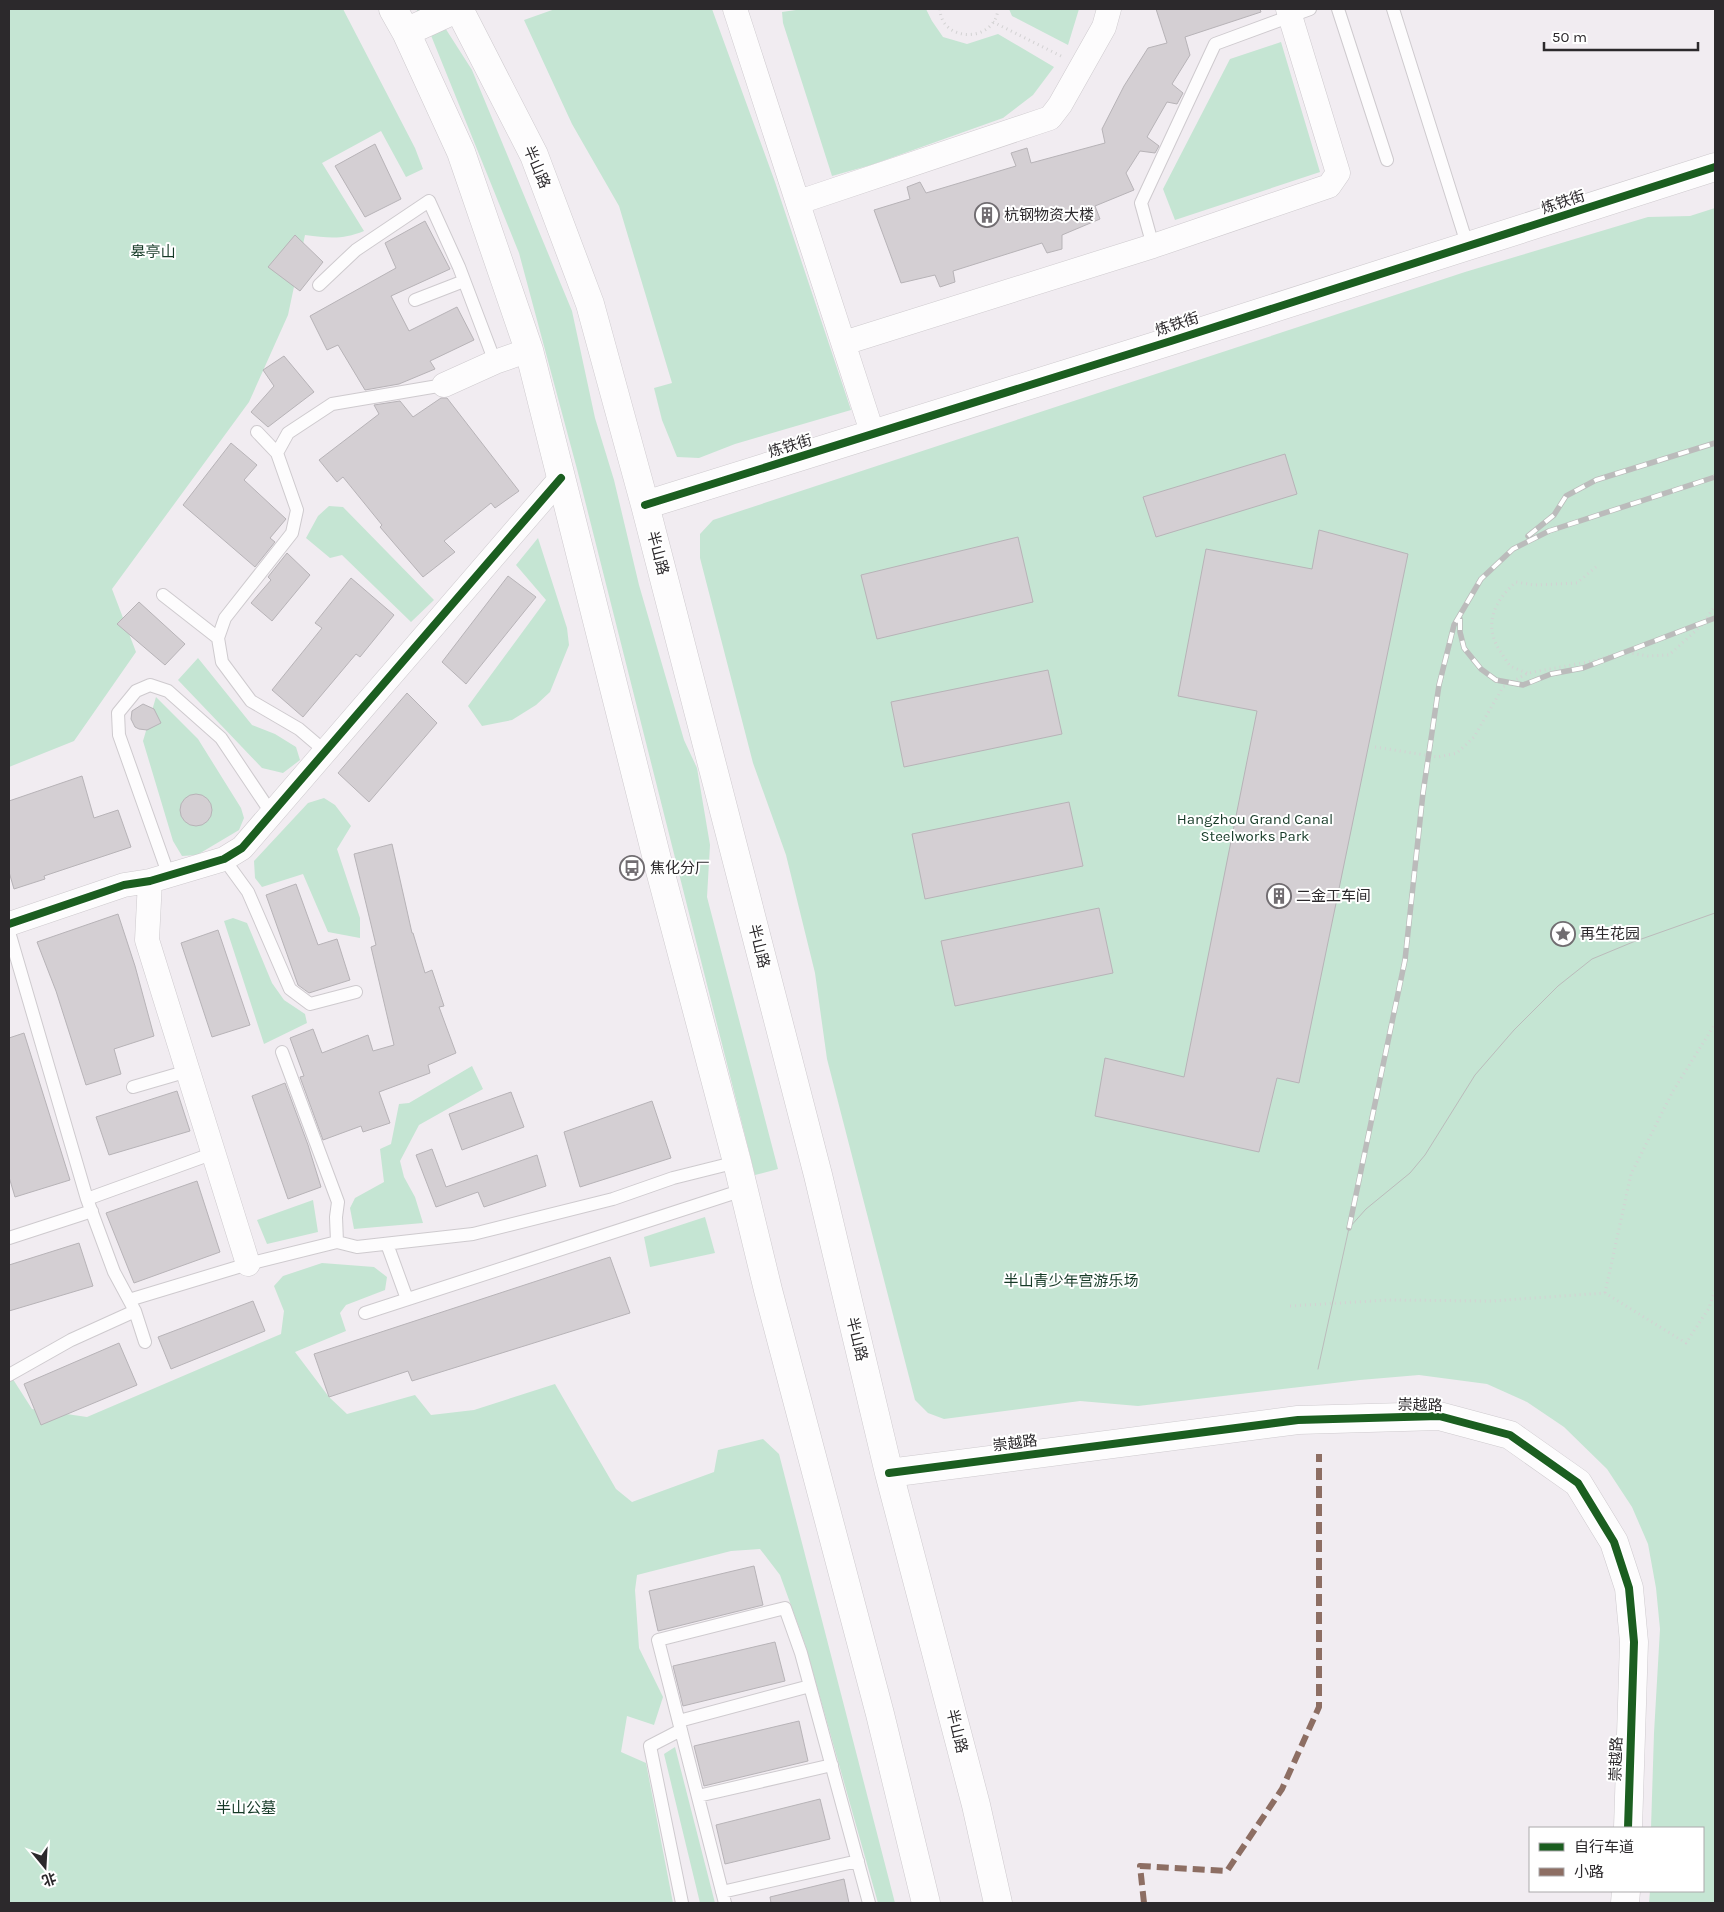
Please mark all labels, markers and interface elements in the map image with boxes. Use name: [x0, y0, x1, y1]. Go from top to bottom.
scale bar: [1544, 20, 1698, 52]
text: 50 m: [1552, 28, 1587, 46]
street label: 半山路: [520, 143, 554, 191]
street label: 炼铁街: [1539, 186, 1587, 218]
building icon: 杭钢物资大楼: [974, 202, 1000, 228]
place label: 杭钢物资大楼: [1004, 206, 1094, 224]
park label: 皋亭山: [130, 243, 176, 261]
street label: 炼铁街: [1153, 308, 1201, 340]
street label: 炼铁街: [766, 431, 814, 461]
street label: 半山路: [643, 529, 673, 577]
park label: Hangzhou Grand Canal Steelworks Park: [1177, 810, 1333, 845]
bus stop icon: 焦化分厂: [619, 855, 645, 881]
place label: 焦化分厂: [650, 859, 710, 877]
building icon: 二金工车间: [1266, 883, 1292, 909]
place label: 二金工车间: [1296, 887, 1371, 905]
place icon: 再生花园: [1550, 921, 1576, 947]
street label: 半山路: [745, 922, 773, 970]
place label: 再生花园: [1580, 925, 1640, 943]
park label: 半山青少年宫游乐场: [1003, 1272, 1139, 1290]
street label: 半山路: [843, 1315, 871, 1363]
street label: 崇越路: [1397, 1396, 1443, 1414]
street label: 崇越路: [992, 1431, 1038, 1455]
street label: 半山路: [943, 1707, 971, 1755]
street label: 崇越路: [1606, 1736, 1626, 1782]
park label: 半山公墓: [216, 1799, 276, 1817]
legend: [1529, 1827, 1704, 1892]
text: 自行车道: [1574, 1838, 1634, 1856]
north arrow: [20, 1842, 70, 1892]
text: 小路: [1574, 1863, 1604, 1881]
text: 北: [40, 1869, 58, 1889]

